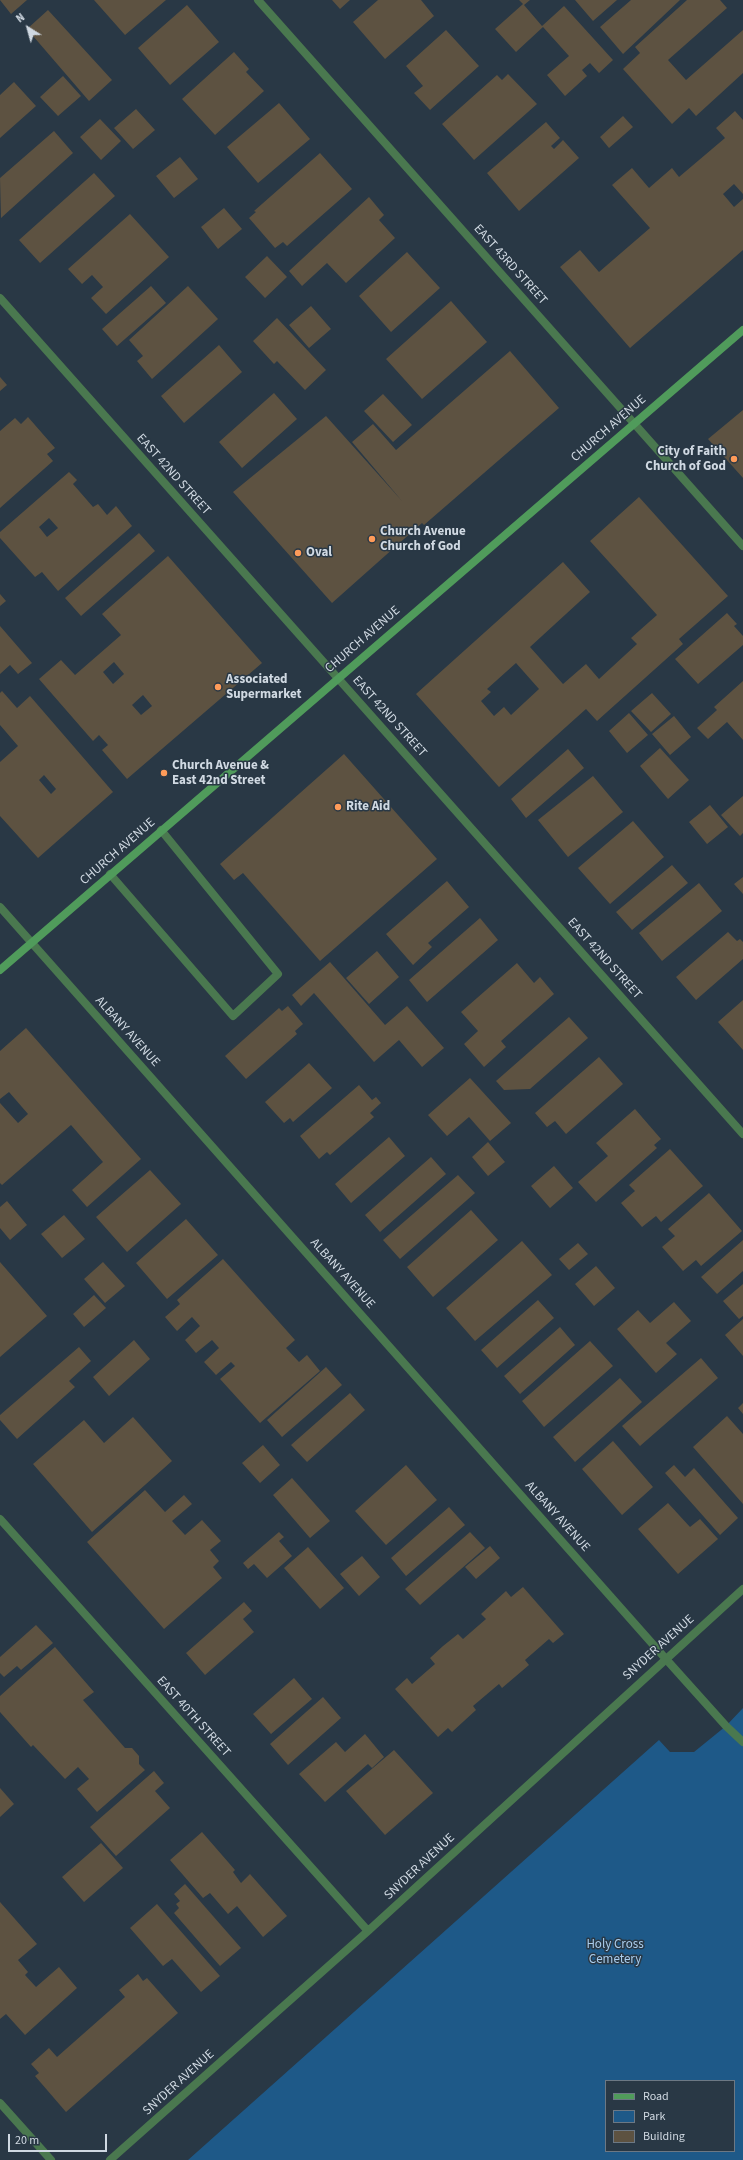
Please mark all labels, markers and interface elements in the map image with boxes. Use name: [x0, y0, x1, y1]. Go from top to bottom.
north arrow: [8, 8, 48, 48]
text: N: [13, 10, 28, 26]
street label: EAST 43RD STREET: [470, 222, 550, 308]
street label: CHURCH AVENUE: [568, 392, 650, 466]
street label: EAST 42ND STREET: [132, 431, 214, 519]
place label: City of Faith Church of God: [645, 444, 726, 475]
marker: City of Faith Church of God: [729, 454, 739, 464]
place label: Church Avenue Church of God: [380, 524, 466, 555]
marker: Church Avenue Church of God: [367, 534, 377, 544]
place label: Oval: [306, 545, 332, 561]
marker: Oval: [293, 548, 303, 558]
street label: CHURCH AVENUE: [322, 603, 404, 677]
place label: Associated Supermarket: [226, 672, 301, 703]
street label: EAST 42ND STREET: [348, 673, 430, 761]
marker: Associated Supermarket: [213, 682, 223, 692]
place label: Church Avenue & East 42nd Street: [172, 758, 269, 789]
marker: Church Avenue & East 42nd Street: [159, 768, 169, 778]
place label: Rite Aid: [346, 799, 390, 815]
marker: Rite Aid: [333, 802, 343, 812]
street label: CHURCH AVENUE: [77, 815, 159, 889]
street label: EAST 42ND STREET: [563, 915, 645, 1003]
street label: ALBANY AVENUE: [91, 994, 163, 1070]
street label: ALBANY AVENUE: [306, 1236, 378, 1312]
street label: ALBANY AVENUE: [521, 1479, 593, 1555]
street label: SNYDER AVENUE: [620, 1612, 698, 1684]
street label: EAST 40TH STREET: [153, 1674, 233, 1760]
street label: SNYDER AVENUE: [382, 1830, 458, 1904]
park label: Holy Cross Cemetery: [586, 1937, 644, 1968]
street label: SNYDER AVENUE: [140, 2047, 218, 2119]
legend: [605, 2080, 735, 2152]
text: Road: [643, 2088, 669, 2105]
text: Park: [643, 2108, 665, 2125]
scale bar: [10, 2126, 109, 2152]
text: Building: [643, 2128, 685, 2145]
text: 20 m: [15, 2132, 39, 2149]

